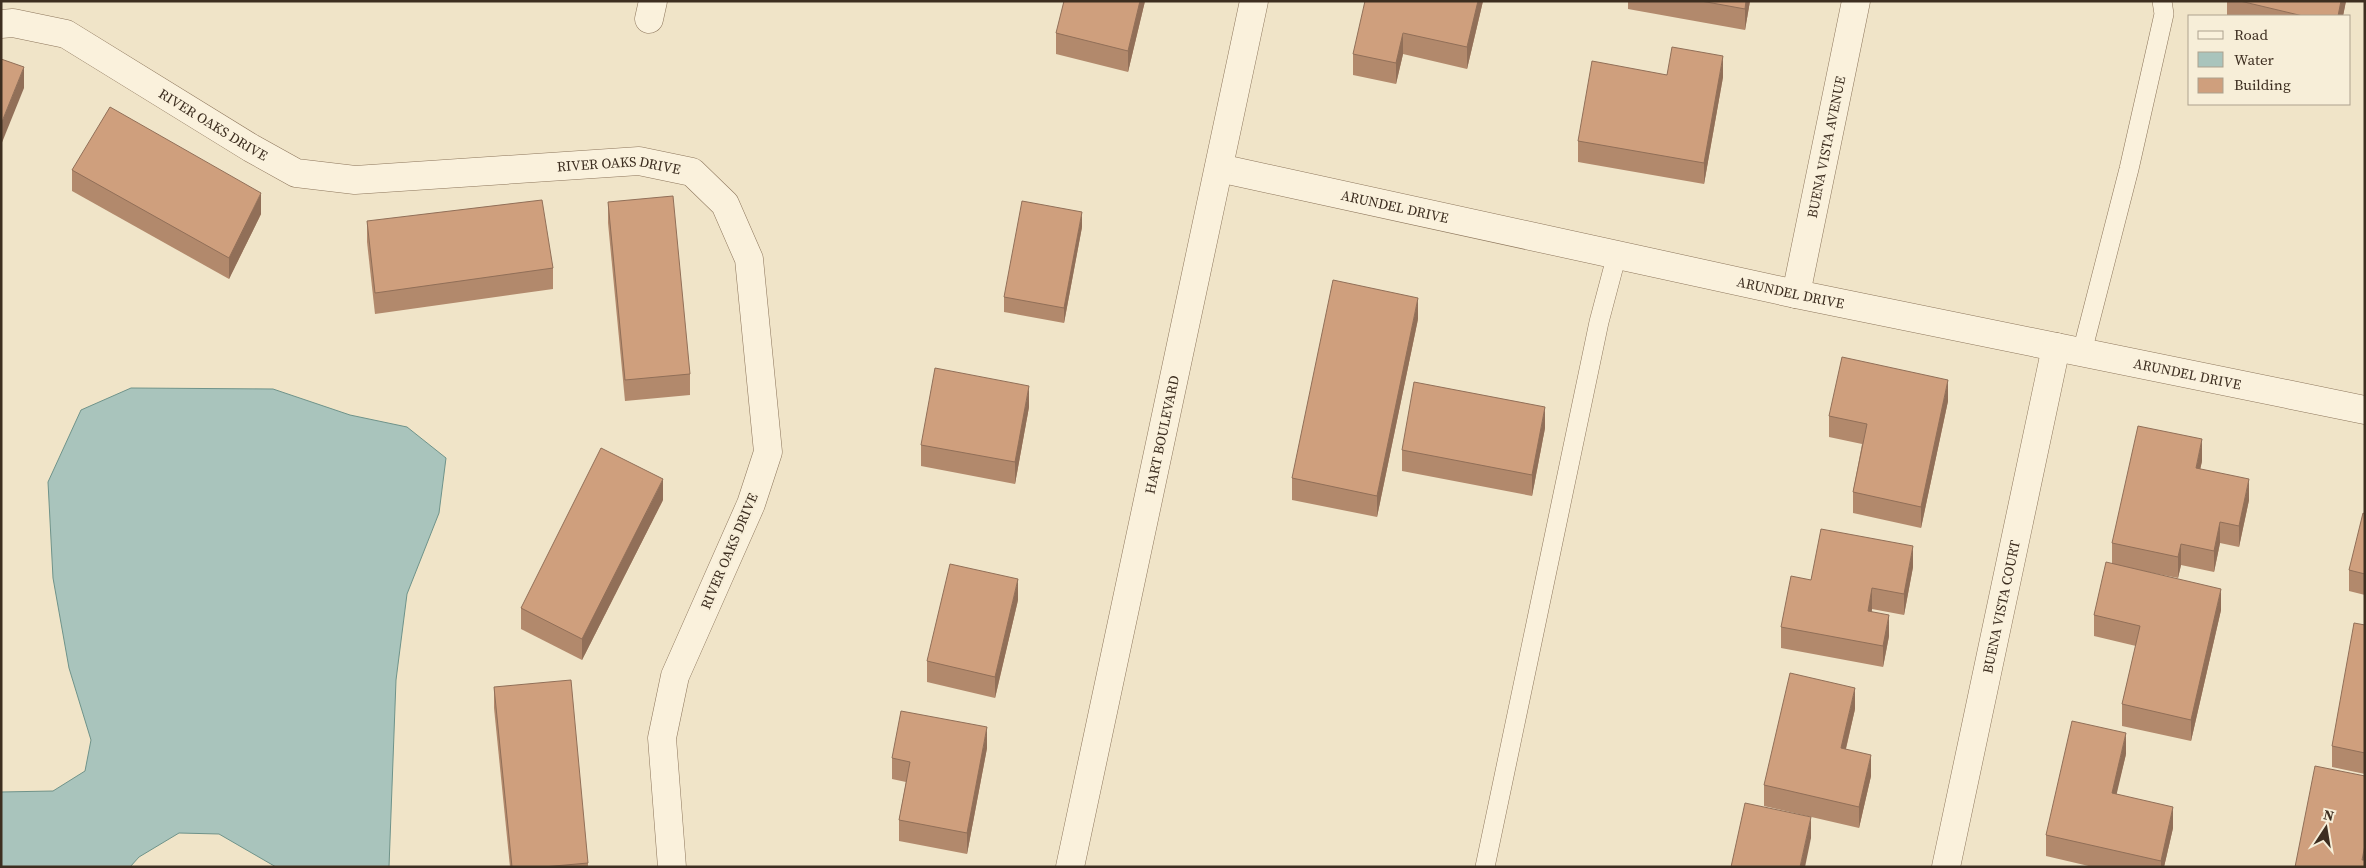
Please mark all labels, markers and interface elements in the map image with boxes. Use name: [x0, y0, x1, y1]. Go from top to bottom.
legend: [2188, 15, 2351, 105]
text: Road: [2234, 24, 2268, 45]
text: Water: [2234, 49, 2275, 70]
street label: BUENA VISTA AVENUE: [1802, 74, 1850, 220]
text: Building: [2234, 74, 2291, 95]
street label: RIVER OAKS DRIVE: [155, 83, 271, 165]
street label: RIVER OAKS DRIVE: [556, 151, 682, 179]
street label: ARUNDEL DRIVE: [1339, 185, 1450, 228]
street label: ARUNDEL DRIVE: [1735, 271, 1846, 314]
street label: ARUNDEL DRIVE: [2132, 353, 2243, 395]
street label: HART BOULEVARD: [1140, 373, 1184, 496]
street label: RIVER OAKS DRIVE: [695, 490, 763, 612]
street label: BUENA VISTA COURT: [1977, 538, 2025, 675]
north arrow: [2301, 803, 2351, 853]
text: N: [2322, 804, 2336, 826]

